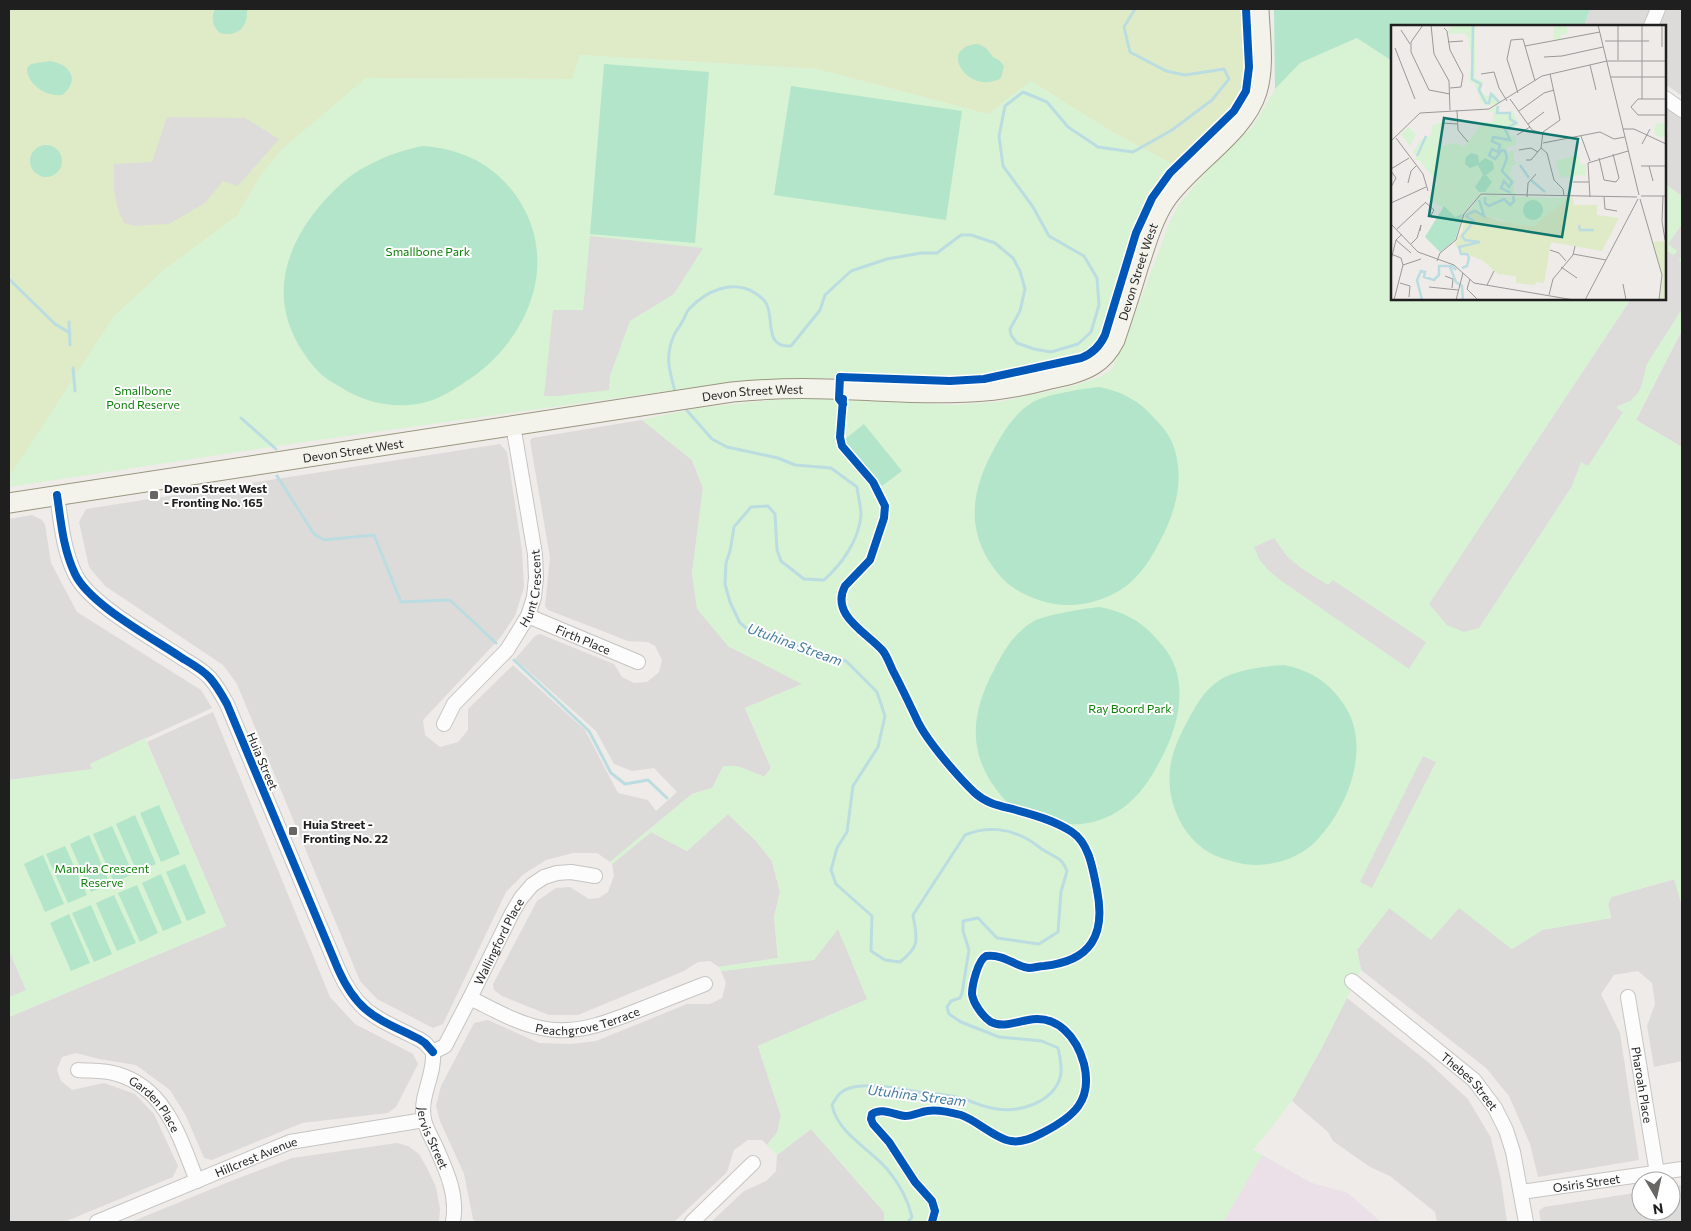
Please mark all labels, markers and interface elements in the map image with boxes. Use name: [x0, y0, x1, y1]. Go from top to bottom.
inset map: [1391, 25, 1666, 300]
street label: Devon Street West: [1115, 221, 1160, 322]
park label: Smallbone Park: [386, 244, 471, 258]
street label: Devon Street West: [701, 382, 803, 404]
park label: Smallbone Pond Reserve: [106, 383, 180, 411]
street label: Devon Street West: [302, 436, 404, 465]
place label: Devon Street West - Fronting No. 165: [164, 481, 267, 509]
marker: Devon Street West - Fronting No. 165: [148, 489, 160, 501]
street label: Hunt Crescent: [516, 549, 543, 629]
water label: Utuhina Stream: [745, 619, 845, 669]
street label: Firth Place: [554, 621, 613, 657]
park label: Ray Boord Park: [1088, 701, 1172, 715]
street label: Huia Street: [245, 730, 281, 792]
place label: Huia Street - Fronting No. 22: [303, 817, 388, 845]
marker: Huia Street - Fronting No. 22: [287, 825, 299, 837]
park label: Manuka Crescent Reserve: [55, 861, 150, 889]
street label: Wallingford Place: [471, 895, 526, 987]
street label: Peachgrove Terrace: [534, 1004, 641, 1037]
street label: Pharoah Place: [1629, 1046, 1656, 1124]
street label: Thebes Street: [1438, 1049, 1501, 1113]
street label: Garden Place: [127, 1073, 183, 1134]
water label: Utuhina Stream: [867, 1080, 967, 1110]
street label: Jervis Street: [415, 1107, 452, 1171]
street label: Hillcrest Avenue: [213, 1134, 298, 1179]
street label: Osiris Street: [1552, 1171, 1621, 1194]
north arrow: [1631, 1171, 1681, 1221]
text: N: [1652, 1200, 1665, 1219]

